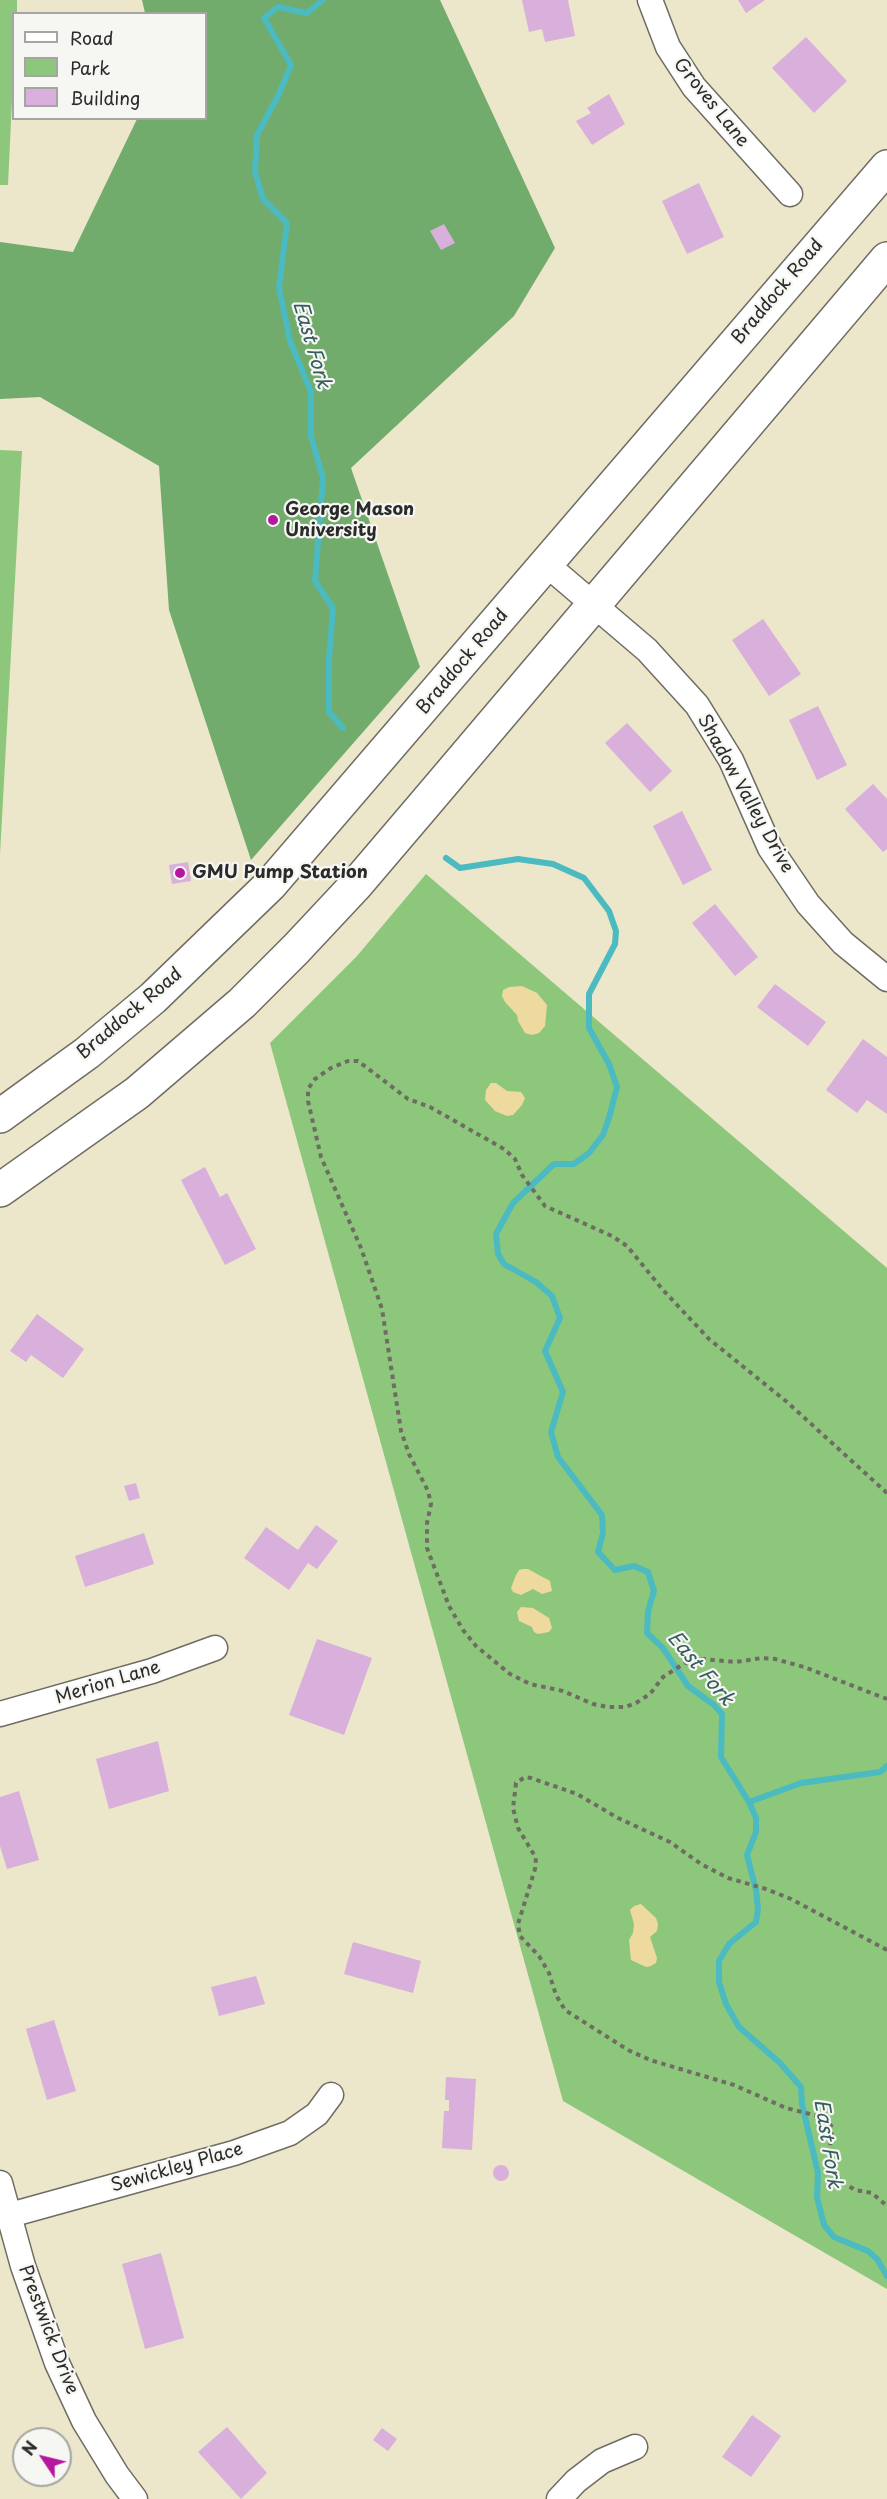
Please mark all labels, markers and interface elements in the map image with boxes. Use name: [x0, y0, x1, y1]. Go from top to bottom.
legend: [12, 12, 207, 120]
text: Road: [70, 24, 114, 51]
text: Park: [70, 54, 110, 81]
street label: Groves Lane: [669, 54, 753, 152]
text: Building: [70, 84, 140, 111]
street label: Braddock Road: [728, 235, 828, 349]
water label: East Fork: [287, 298, 335, 392]
place label: George Mason University: [285, 499, 414, 542]
marker: George Mason University: [266, 513, 280, 527]
street label: Braddock Road: [413, 605, 513, 719]
street label: Shadow Valley Drive: [692, 711, 798, 877]
place label: GMU Pump Station: [192, 862, 368, 884]
marker: GMU Pump Station: [173, 866, 187, 880]
street label: Braddock Road: [73, 964, 187, 1064]
water label: East Fork: [662, 1627, 738, 1711]
street label: Merion Lane: [53, 1657, 163, 1709]
water label: East Fork: [808, 2098, 846, 2190]
street label: Sewickley Place: [108, 2139, 246, 2197]
street label: Prestwick Drive: [13, 2262, 83, 2398]
north arrow: [12, 2427, 72, 2487]
text: N: [15, 2436, 42, 2460]

